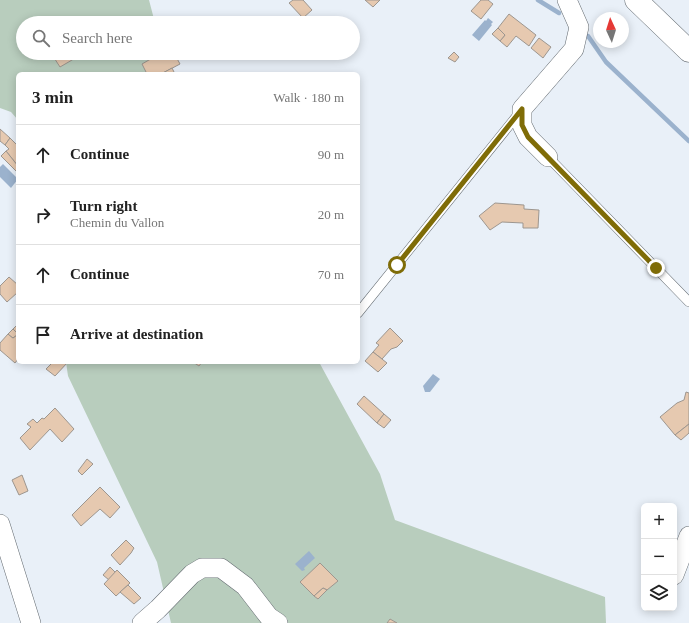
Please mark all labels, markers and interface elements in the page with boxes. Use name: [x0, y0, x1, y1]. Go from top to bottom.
north arrow: [593, 12, 629, 48]
search box: [16, 16, 360, 60]
icon: search: [30, 27, 52, 49]
text: Search here: [62, 30, 132, 46]
text: 3 min: [32, 88, 73, 107]
text: Walk · 180 m: [273, 90, 344, 105]
icon: ahead: [32, 144, 54, 166]
text: Continue: [70, 146, 129, 162]
text: 90 m: [318, 147, 344, 162]
text: Turn right: [70, 198, 137, 214]
icon: right: [32, 204, 54, 226]
text: 20 m: [318, 207, 344, 222]
text: Chemin du Vallon: [70, 215, 164, 230]
route start: [388, 256, 406, 274]
route end: [647, 259, 665, 277]
icon: ahead: [32, 264, 54, 286]
text: Continue: [70, 266, 129, 282]
text: 70 m: [318, 267, 344, 282]
icon: arrive: [32, 324, 54, 346]
text: Arrive at destination: [70, 326, 203, 342]
map controls: [641, 503, 677, 611]
button: +: [641, 503, 677, 539]
button: −: [641, 539, 677, 575]
button: layers: [641, 575, 677, 611]

